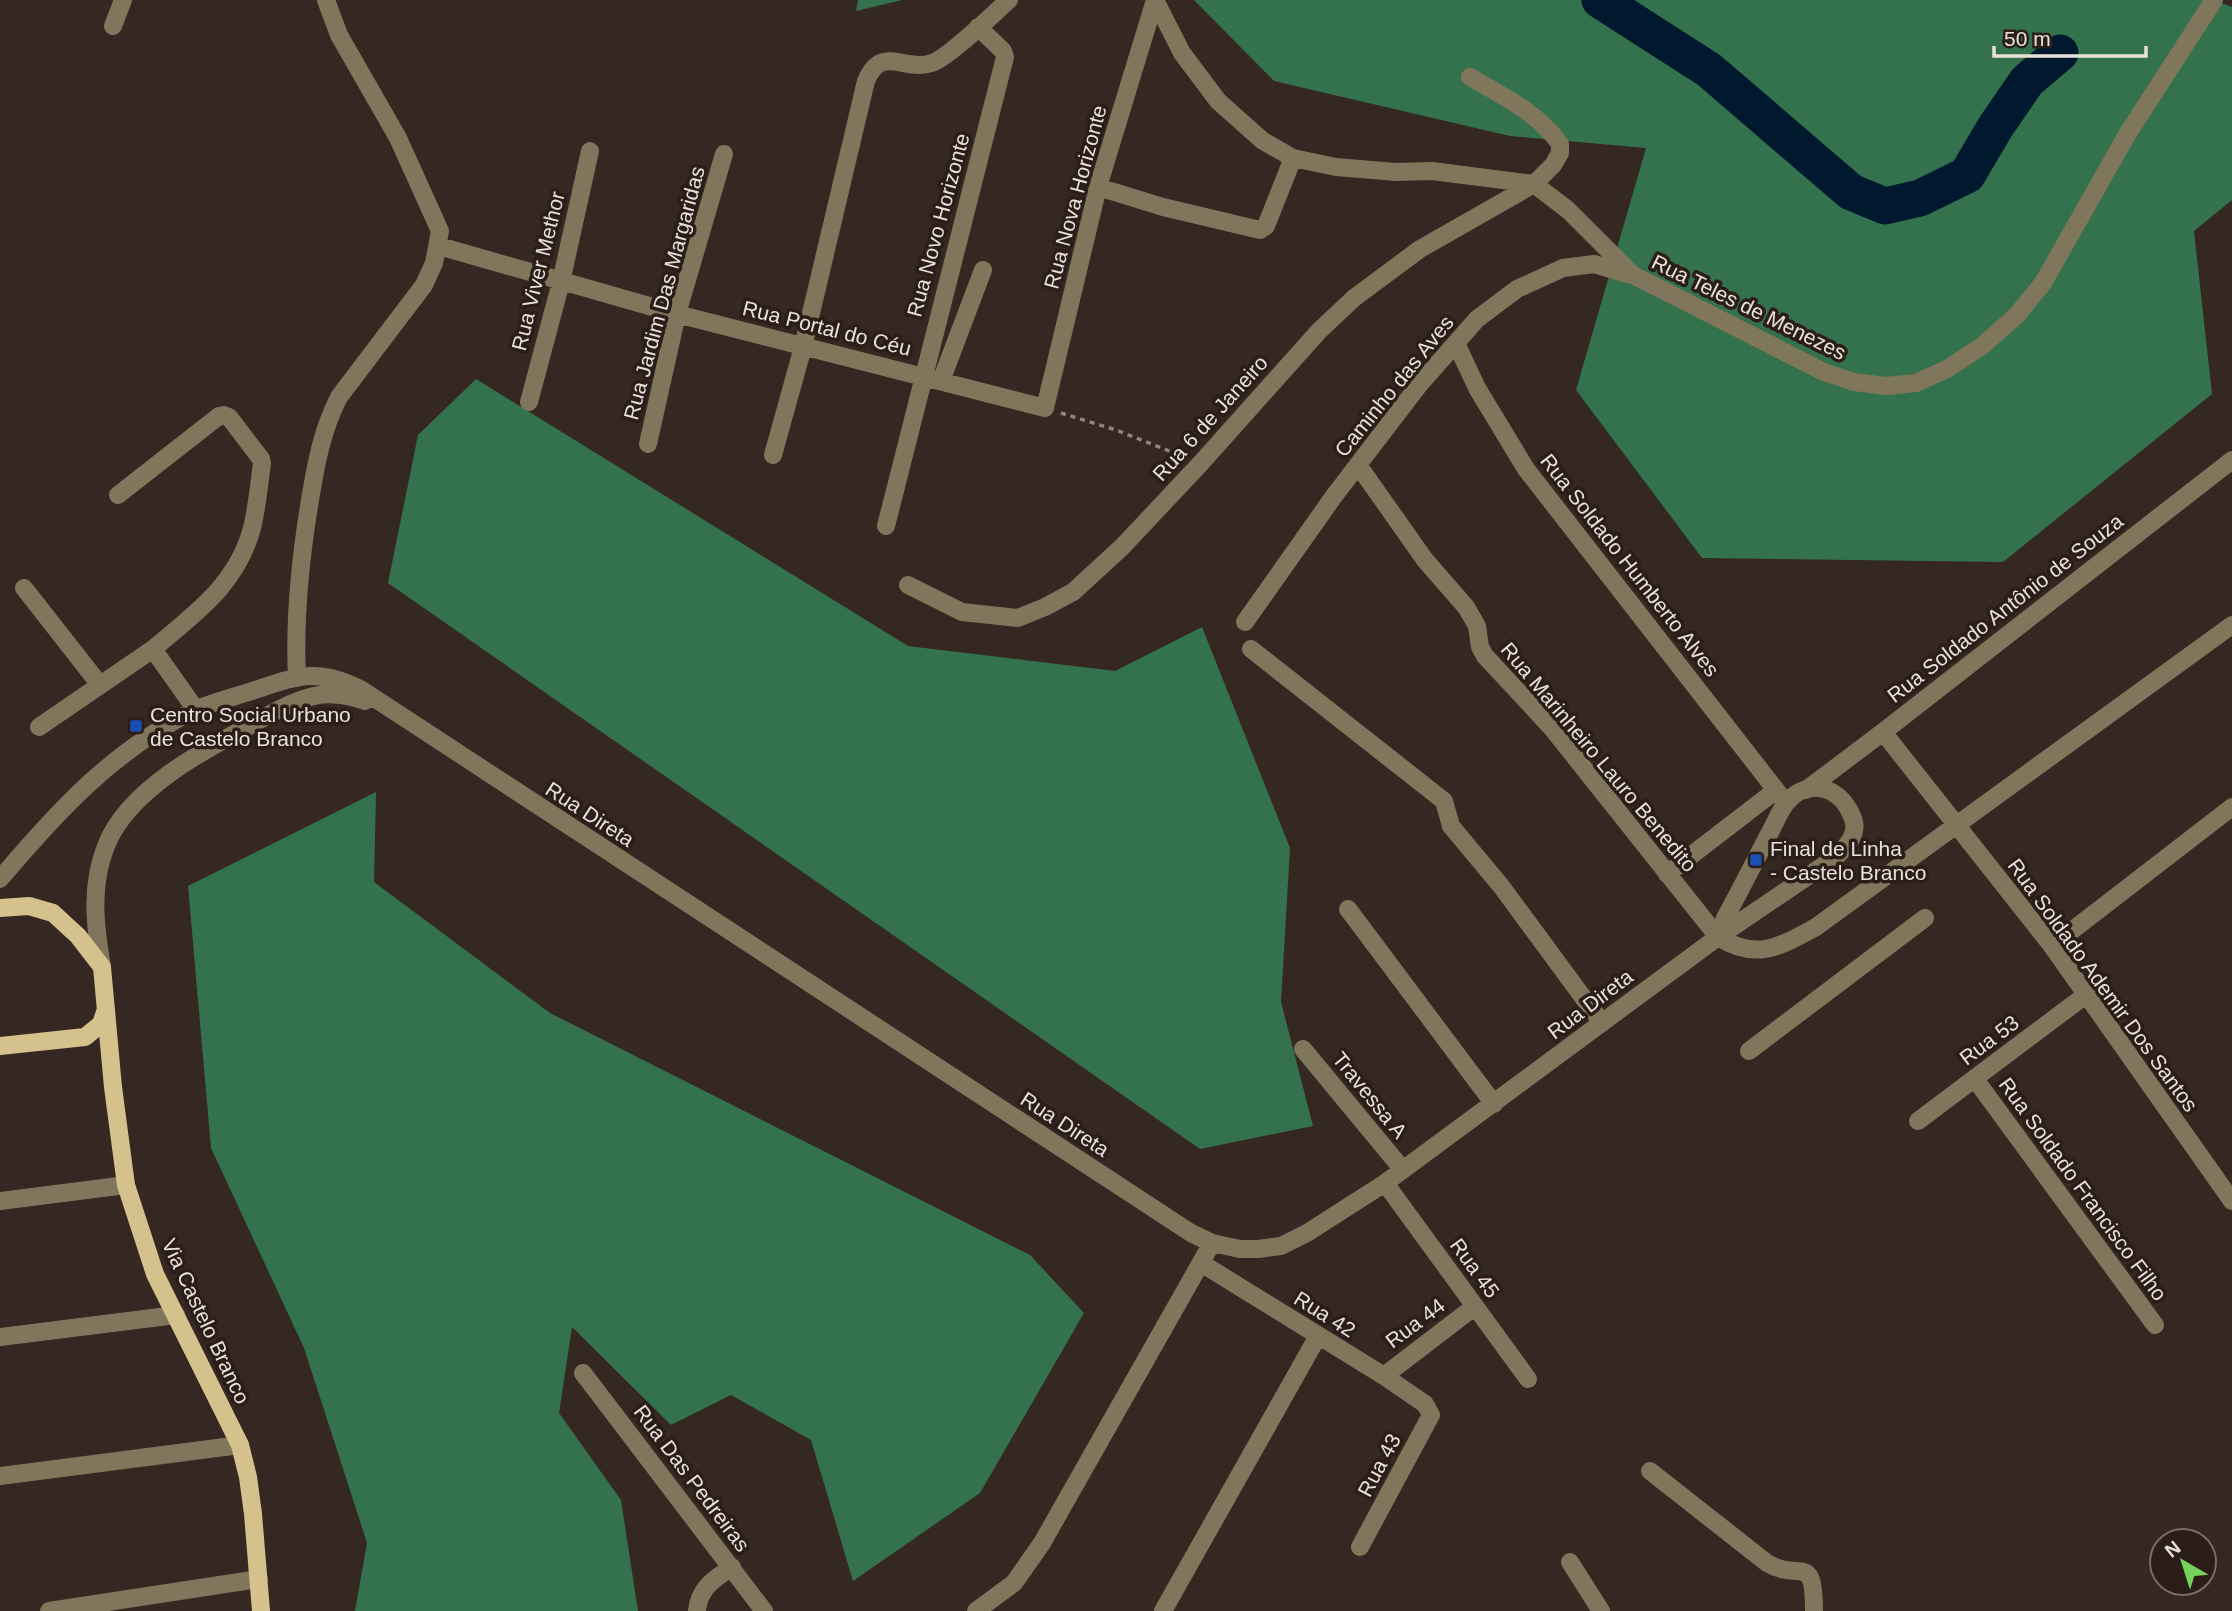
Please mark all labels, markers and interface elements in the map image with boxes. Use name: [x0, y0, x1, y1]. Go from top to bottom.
scale bar: [1994, 14, 2146, 58]
text: 50 m: [2004, 27, 2051, 50]
street label: Rua Nova Horizonte: [1039, 103, 1111, 291]
street label: Rua Novo Horizonte: [902, 131, 974, 319]
street label: Rua Jardim Das Margaridas: [619, 164, 709, 422]
street label: Rua Viver Methor: [507, 189, 569, 353]
street label: Rua Teles de Menezes: [1648, 250, 1850, 364]
street label: Rua Portal do Céu: [740, 296, 914, 360]
street label: Caminho das Aves: [1330, 311, 1458, 461]
street label: Rua 6 de Janeiro: [1148, 351, 1272, 485]
street label: Rua Soldado Humberto Alves: [1536, 449, 1724, 681]
street label: Rua Soldado Antônio de Souza: [1883, 509, 2127, 707]
street label: Rua Marinheiro Lauro Benedito: [1496, 638, 1702, 876]
place label: Centro Social Urbano de Castelo Branco: [150, 703, 351, 750]
marker: Centro Social Urbano de Castelo Branco: [128, 718, 144, 734]
street label: Rua Direta: [542, 777, 639, 851]
place label: Final de Linha - Castelo Branco: [1770, 837, 1926, 884]
marker: Final de Linha - Castelo Branco: [1748, 852, 1764, 868]
street label: Rua Soldado Ademir Dos Santos: [2003, 854, 2203, 1116]
street label: Rua Direta: [1543, 964, 1637, 1043]
street label: Rua 53: [1955, 1010, 2023, 1070]
street label: Travessa A: [1328, 1047, 1412, 1143]
street label: Rua Soldado Francisco Filho: [1994, 1073, 2172, 1305]
street label: Rua Direta: [1017, 1087, 1114, 1161]
street label: Rua 45: [1446, 1234, 1504, 1302]
street label: Via Castelo Branco: [158, 1235, 254, 1407]
street label: Rua 42: [1290, 1286, 1360, 1342]
street label: Rua 44: [1381, 1293, 1449, 1353]
street label: Rua Das Pedreiras: [629, 1400, 755, 1556]
street label: Rua 43: [1353, 1430, 1405, 1500]
north arrow: [2148, 1527, 2218, 1597]
text: N: [2161, 1537, 2185, 1562]

